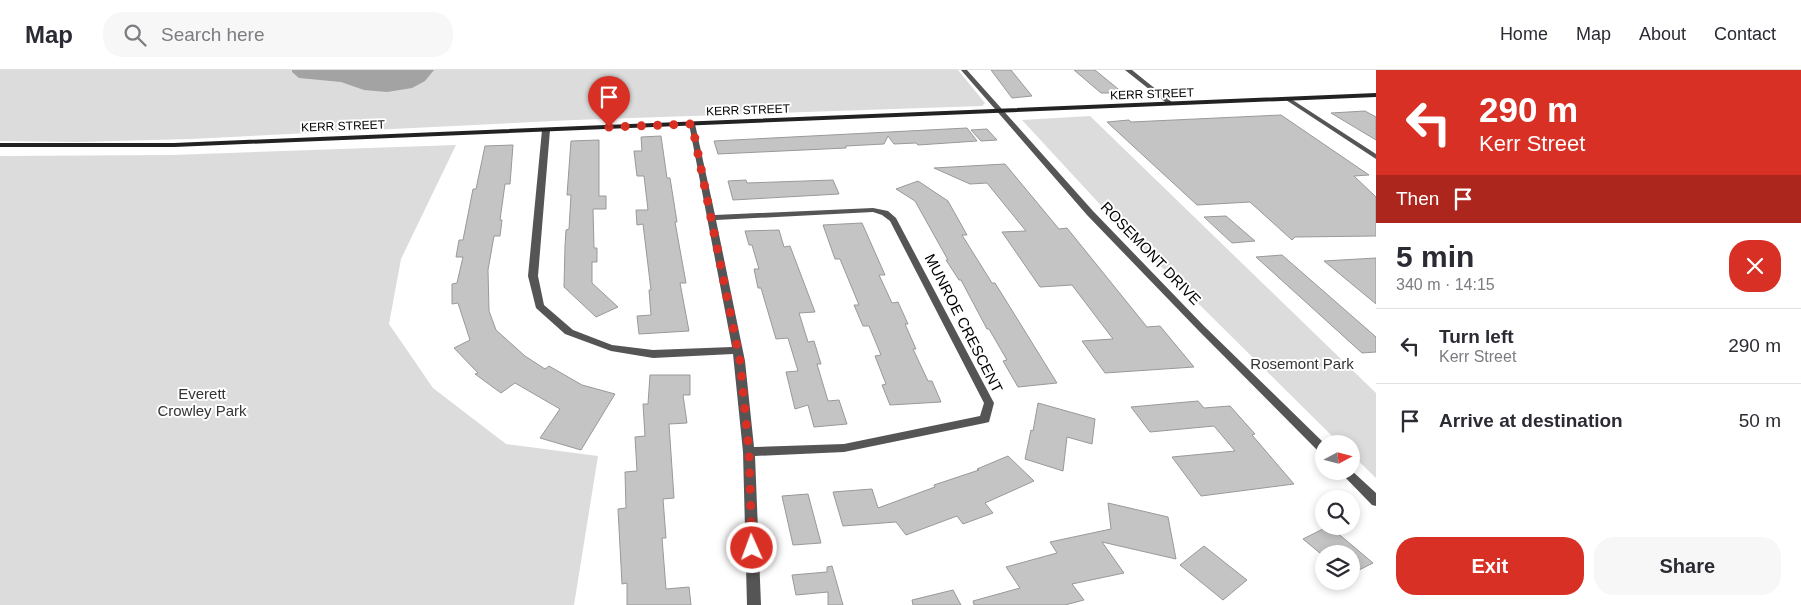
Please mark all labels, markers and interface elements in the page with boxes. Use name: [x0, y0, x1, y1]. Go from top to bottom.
search box: [103, 12, 453, 57]
text: Map: [25, 21, 73, 48]
icon: search: [121, 21, 149, 49]
text: Search here: [161, 24, 265, 45]
text: Home: [1500, 24, 1548, 44]
text: Map: [1576, 24, 1611, 44]
text: About: [1639, 24, 1686, 44]
text: Contact: [1714, 24, 1776, 44]
pin: [588, 76, 630, 127]
icon: arrive: [595, 83, 623, 111]
street label: KERR STREET: [1110, 86, 1195, 102]
icon: left: [1396, 90, 1461, 155]
text: 290 m: [1479, 90, 1578, 129]
street label: KERR STREET: [706, 102, 791, 118]
street label: KERR STREET: [301, 118, 386, 134]
text: Kerr Street: [1479, 131, 1585, 156]
icon: arrive: [1449, 185, 1477, 213]
text: Then: [1396, 188, 1439, 209]
street label: ROSEMONT DRIVE: [1098, 198, 1204, 308]
text: 5 min: [1396, 240, 1474, 273]
button: close: [1729, 240, 1781, 292]
street label: MUNROE CRESCENT: [922, 251, 1006, 395]
text: 340 m · 14:15: [1396, 276, 1495, 293]
text: Turn left: [1439, 326, 1514, 347]
icon: left: [1396, 332, 1424, 360]
text: 290 m: [1728, 335, 1781, 356]
text: Kerr Street: [1439, 348, 1516, 365]
park label: Rosemont Park: [1250, 355, 1354, 372]
park label: Everett Crowley Park: [157, 385, 247, 419]
icon: arrive: [1396, 407, 1424, 435]
text: Arrive at destination: [1439, 410, 1623, 431]
text: 50 m: [1739, 410, 1781, 431]
north arrow: [1315, 435, 1360, 480]
map controls: [1315, 435, 1360, 590]
button: search: [1315, 490, 1360, 535]
position arrow: [725, 521, 777, 573]
button: Exit: [1396, 537, 1584, 595]
button: Share: [1594, 537, 1781, 595]
button: layers: [1315, 545, 1360, 590]

